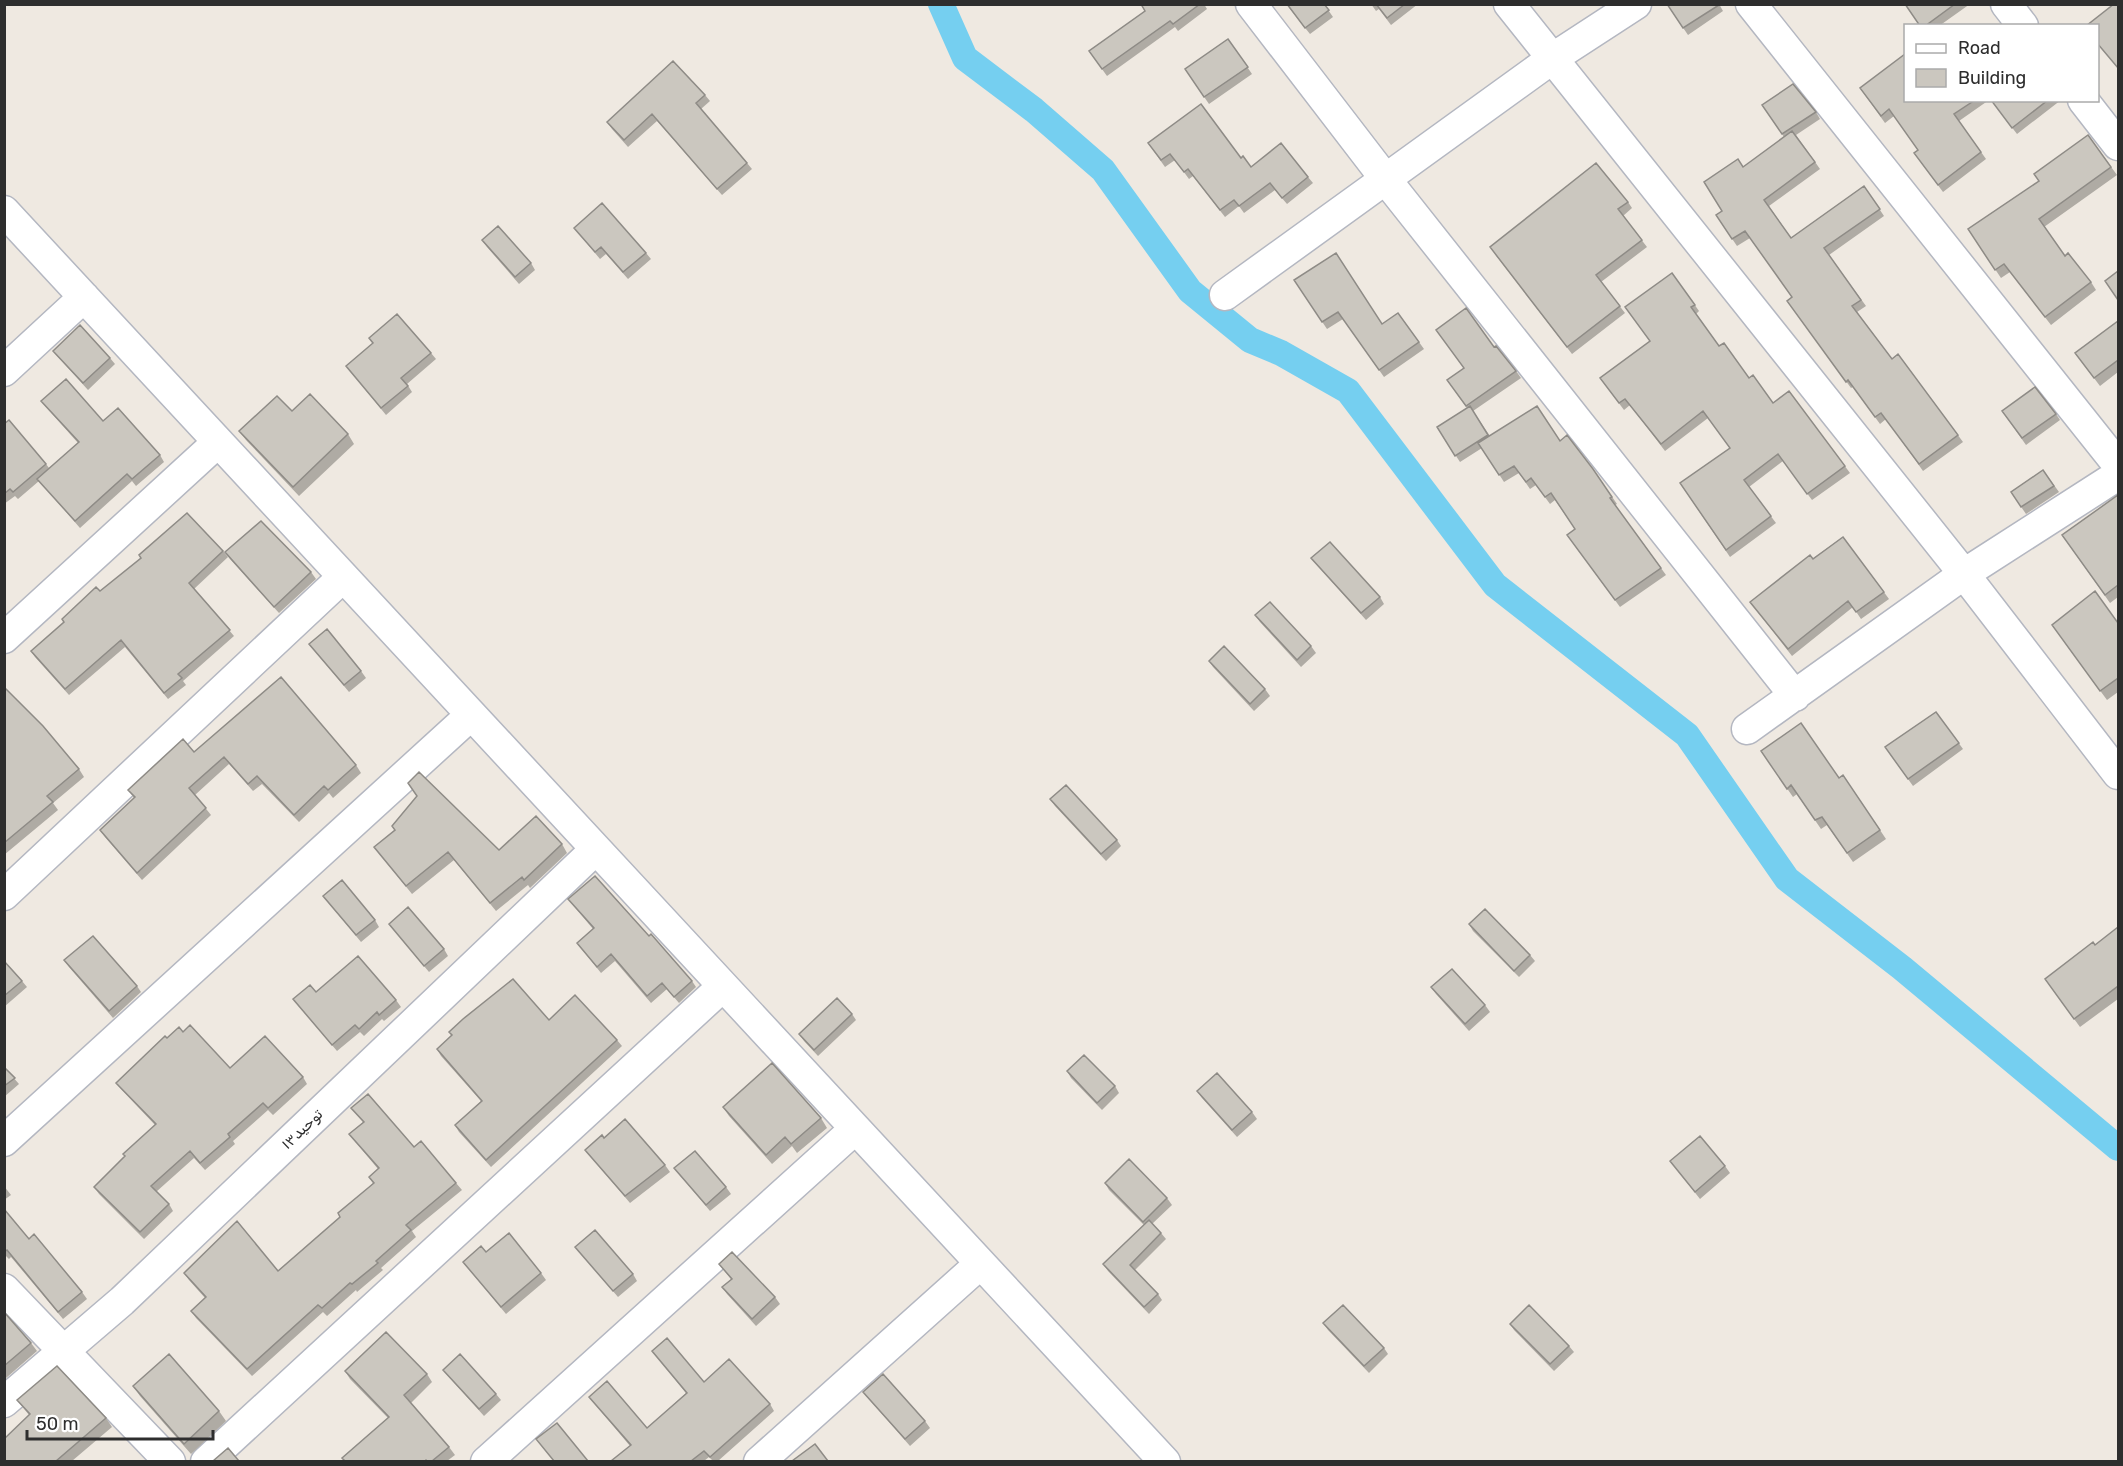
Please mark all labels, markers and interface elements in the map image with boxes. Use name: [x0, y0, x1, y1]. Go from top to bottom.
legend: [1904, 24, 2099, 102]
text: Road: [1958, 37, 2001, 59]
text: Building: [1958, 67, 2026, 89]
street label: توحید۱۳: [278, 1105, 326, 1153]
scale bar: [27, 1403, 213, 1441]
text: 50 m: [36, 1413, 79, 1435]

